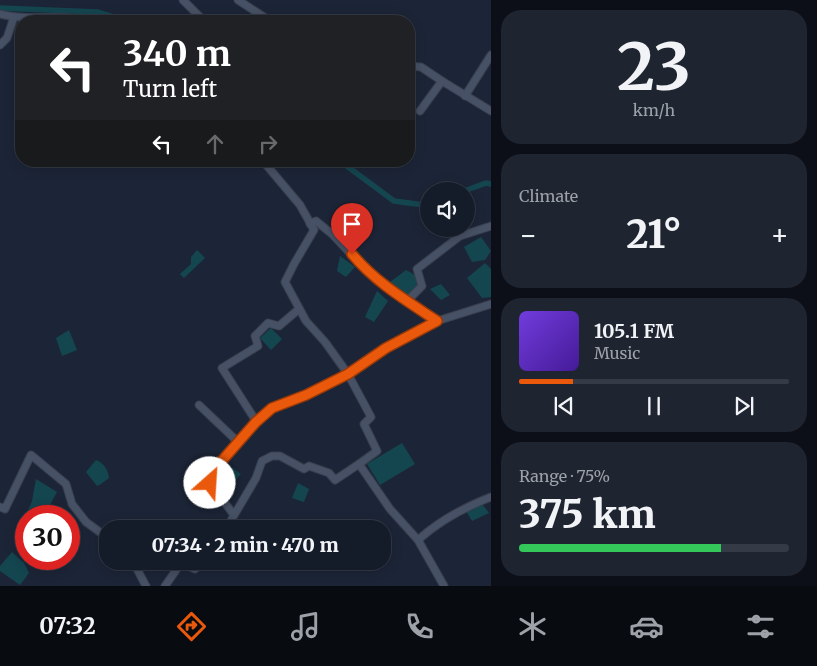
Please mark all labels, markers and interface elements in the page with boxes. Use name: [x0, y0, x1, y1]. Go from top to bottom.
text: 23: [617, 26, 691, 108]
text: 340 m: [123, 32, 231, 76]
icon: left: [40, 35, 105, 100]
text: Turn left: [123, 75, 217, 103]
text: km/h: [633, 100, 675, 120]
icon: left: [148, 130, 176, 158]
icon: ahead: [201, 130, 229, 158]
icon: right: [254, 130, 282, 158]
map controls: [420, 182, 475, 237]
button: sound: [420, 182, 475, 237]
text: Climate: [519, 186, 578, 206]
pin: [331, 203, 373, 254]
icon: arrive: [338, 210, 366, 238]
text: 21°: [626, 211, 682, 258]
text: −: [519, 217, 538, 253]
text: +: [770, 217, 789, 253]
text: 105.1 FM: [594, 319, 674, 343]
text: Music: [594, 343, 640, 363]
icon: previous: [550, 392, 578, 420]
icon: pause: [640, 392, 668, 420]
icon: next: [730, 392, 758, 420]
position arrow: [183, 456, 235, 508]
text: Range · 75%: [519, 466, 610, 486]
text: 375 km: [519, 491, 656, 538]
speed limit sign: 30: [15, 505, 80, 570]
text: 07:34 · 2 min · 470 m: [151, 533, 339, 557]
icon: directions: [174, 609, 209, 644]
icon: music: [288, 609, 323, 644]
icon: phone: [402, 609, 437, 644]
icon: climate: [515, 609, 550, 644]
icon: car: [629, 609, 664, 644]
icon: filters: [743, 609, 778, 644]
text: 07:32: [39, 612, 96, 640]

